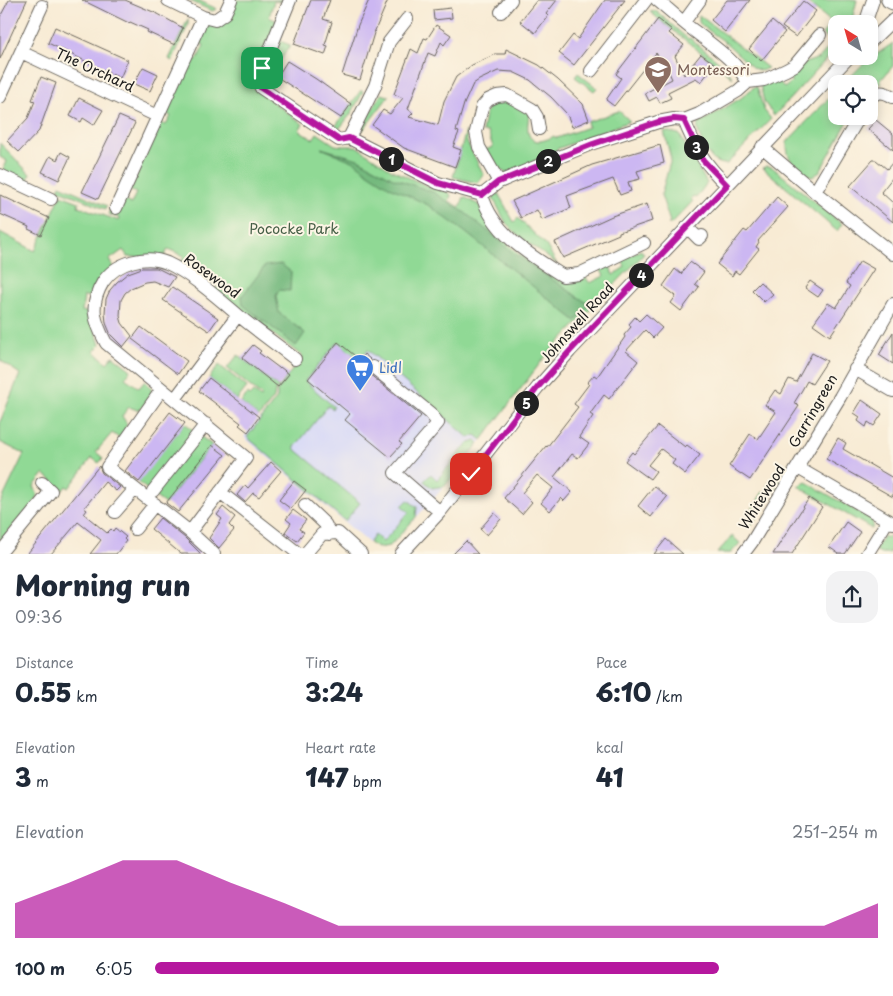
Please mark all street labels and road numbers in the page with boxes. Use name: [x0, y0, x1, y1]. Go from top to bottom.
street label: The Orchard: [52, 42, 138, 97]
street label: Rosewood: [180, 248, 245, 303]
street label: Johnswell Road: [535, 278, 619, 368]
street label: Garringreen: [783, 370, 842, 452]
street label: Whitewood: [733, 460, 790, 533]

